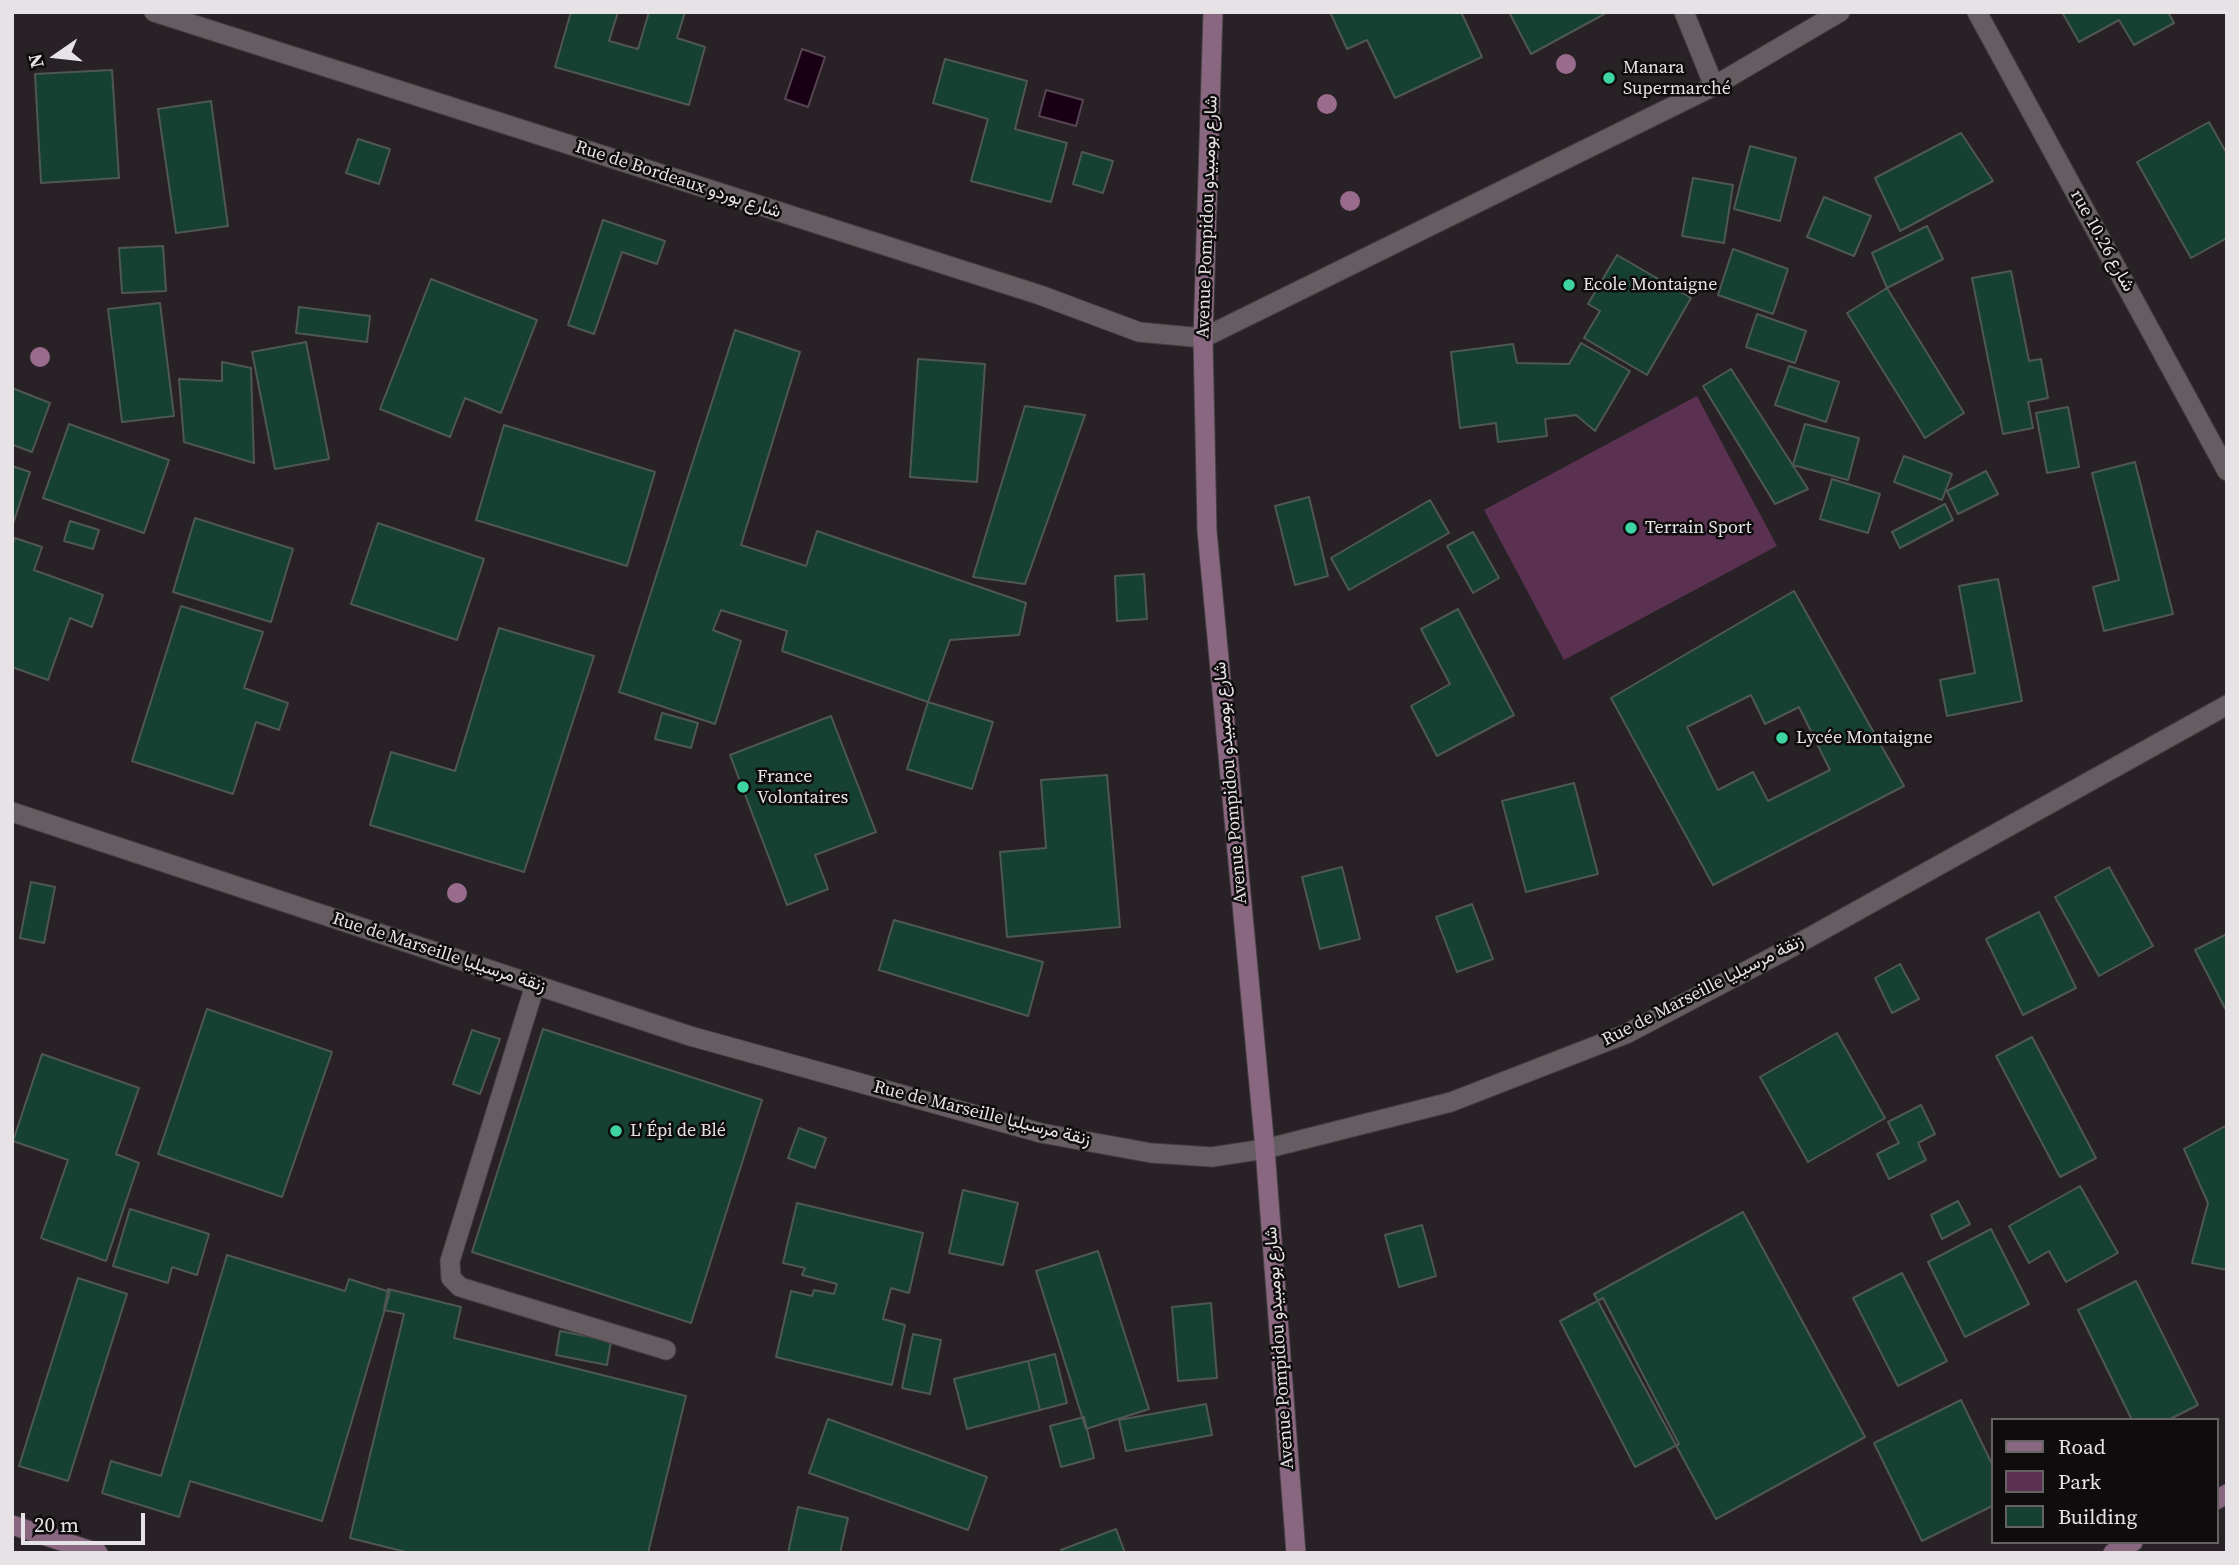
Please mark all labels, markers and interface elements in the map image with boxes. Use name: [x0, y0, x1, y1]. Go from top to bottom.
north arrow: [21, 21, 91, 91]
text: N: [21, 51, 50, 71]
place label: Manara Supermarché: [1623, 57, 1731, 100]
marker: Manara Supermarché: [1601, 70, 1617, 86]
street label: Avenue Pompidou شارع بومبيدو: [1193, 95, 1223, 339]
street label: Rue de Bordeaux شارع بوردو: [572, 137, 784, 223]
street label: rue 10.26 شارع: [2065, 186, 2139, 296]
place label: Ecole Montaigne: [1583, 274, 1717, 296]
marker: Ecole Montaigne: [1561, 277, 1577, 293]
place label: Terrain Sport: [1645, 517, 1752, 539]
marker: Terrain Sport: [1623, 520, 1639, 536]
street label: Avenue Pompidou شارع بومبيدو: [1210, 661, 1252, 905]
place label: Lycée Montaigne: [1796, 727, 1933, 749]
marker: Lycée Montaigne: [1774, 730, 1790, 746]
place label: France Volontaires: [757, 766, 848, 808]
marker: France Volontaires: [735, 779, 751, 795]
street label: Rue de Marseille زنقة مرسيليا: [330, 908, 548, 998]
street label: Rue de Marseille زنقة مرسيليا: [1599, 931, 1807, 1051]
street label: Rue de Marseille زنقة مرسيليا: [871, 1077, 1093, 1151]
place label: L' Épi de Blé: [630, 1120, 726, 1142]
marker: L' Épi de Blé: [608, 1123, 624, 1139]
street label: Avenue Pompidou شارع بومبيدو: [1261, 1226, 1299, 1470]
legend: [1990, 1418, 2218, 1544]
text: Road: [2058, 1432, 2106, 1461]
text: Park: [2058, 1467, 2101, 1496]
scale bar: [24, 1498, 149, 1542]
text: Building: [2058, 1502, 2137, 1531]
text: 20 m: [34, 1510, 79, 1539]

